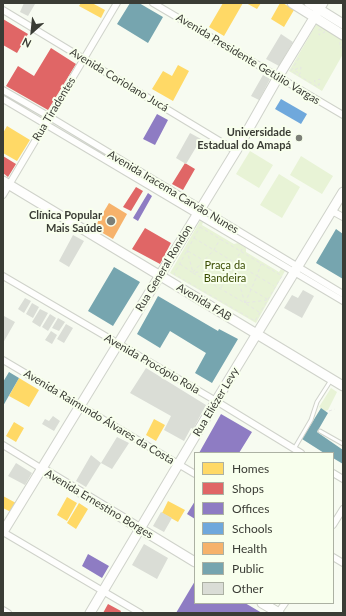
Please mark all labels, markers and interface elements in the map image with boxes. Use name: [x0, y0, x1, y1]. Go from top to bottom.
street label: Avenida Presidente Getúlio Vargas: [174, 11, 322, 107]
north arrow: [12, 12, 52, 52]
text: N: [20, 35, 33, 51]
street label: Avenida Coriolano Jucá: [67, 45, 171, 115]
street label: Rua Tiradentes: [30, 75, 78, 143]
place label: Universidade Estadual do Amapá: [197, 125, 291, 151]
marker: Universidade Estadual do Amapá: [294, 133, 304, 143]
street label: Avenida Iracema Carvão Nunes: [105, 148, 241, 236]
place label: Clínica Popular Mais Saúde: [29, 208, 102, 234]
marker: Clínica Popular Mais Saúde: [105, 215, 117, 227]
street label: Rua General Rondon: [133, 222, 195, 314]
park label: Praça da Bandeira: [204, 258, 246, 284]
street label: Avenida FAB: [174, 280, 234, 324]
street label: Avenida Procópio Rola: [102, 331, 202, 397]
street label: Rua Eliézer Levy: [190, 365, 242, 439]
street label: Avenida Raimundo Álvares da Costa: [21, 367, 177, 467]
legend: [194, 452, 334, 604]
text: Homes: [232, 461, 269, 476]
street label: Avenida Ernestino Borges: [43, 466, 155, 542]
text: Shops: [232, 481, 264, 496]
text: Offices: [232, 501, 269, 516]
text: Schools: [232, 521, 273, 536]
text: Health: [232, 541, 267, 556]
text: Public: [232, 561, 264, 576]
text: Other: [232, 581, 263, 596]

